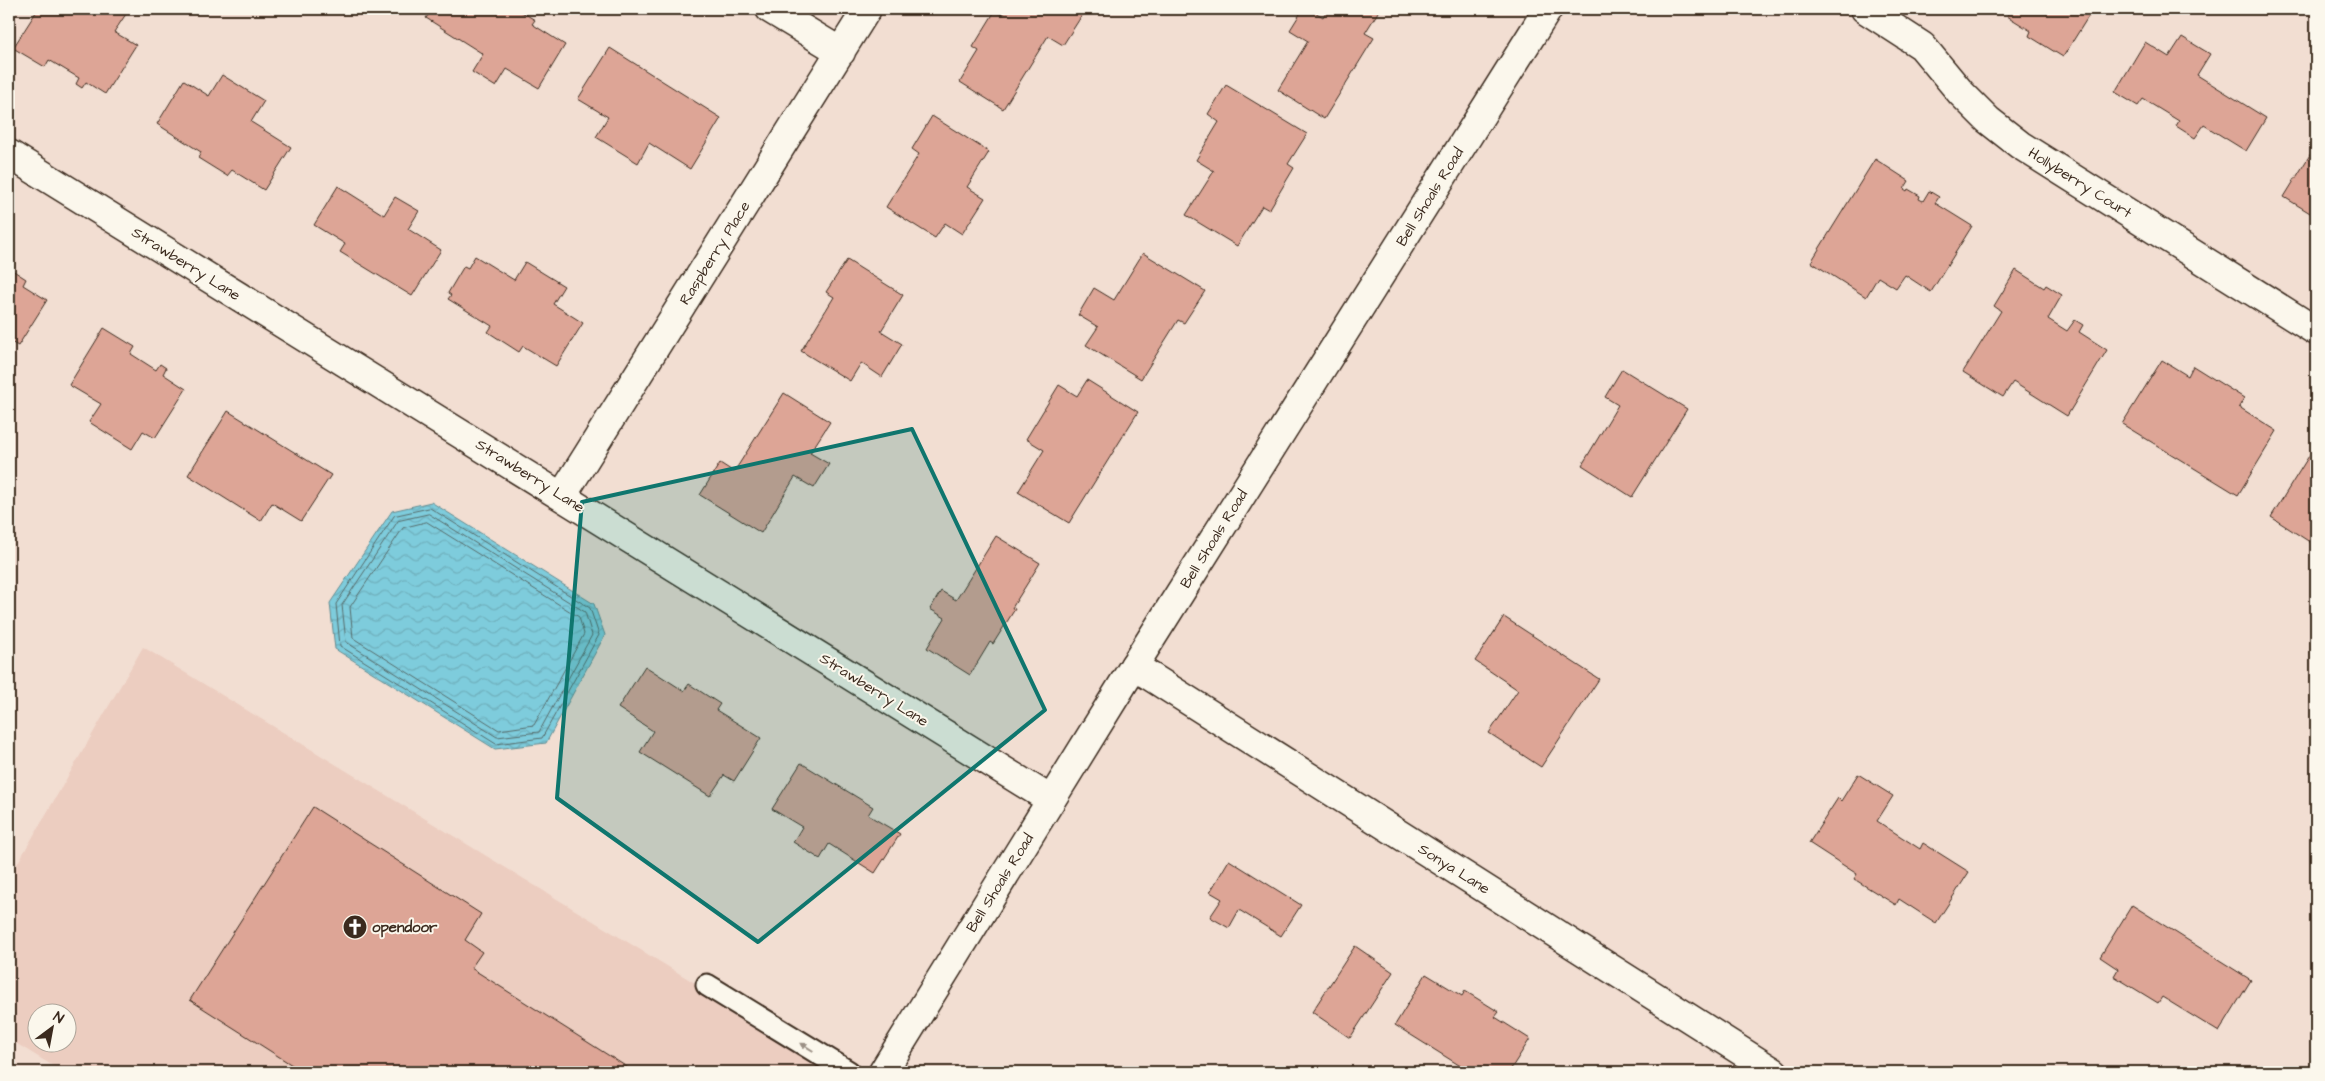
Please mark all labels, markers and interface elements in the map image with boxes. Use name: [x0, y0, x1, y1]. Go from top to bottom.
street label: Bell Shoals Road: [1391, 143, 1469, 250]
street label: Hollyberry Court: [2024, 143, 2136, 224]
street label: Raspberry Place: [675, 197, 756, 309]
street label: Strawberry Lane: [127, 222, 244, 307]
street label: Strawberry Lane: [471, 434, 588, 519]
street label: Bell Shoals Road: [1175, 485, 1253, 592]
street label: Strawberry Lane: [815, 648, 932, 733]
street label: Bell Shoals Road: [961, 829, 1039, 936]
street label: Sonya Lane: [1414, 839, 1494, 900]
church icon: opendoor: [342, 914, 368, 940]
place label: opendoor: [372, 917, 438, 938]
north arrow: [28, 1004, 78, 1054]
text: N: [49, 1007, 68, 1029]
one-way arrow: [800, 1042, 814, 1051]

